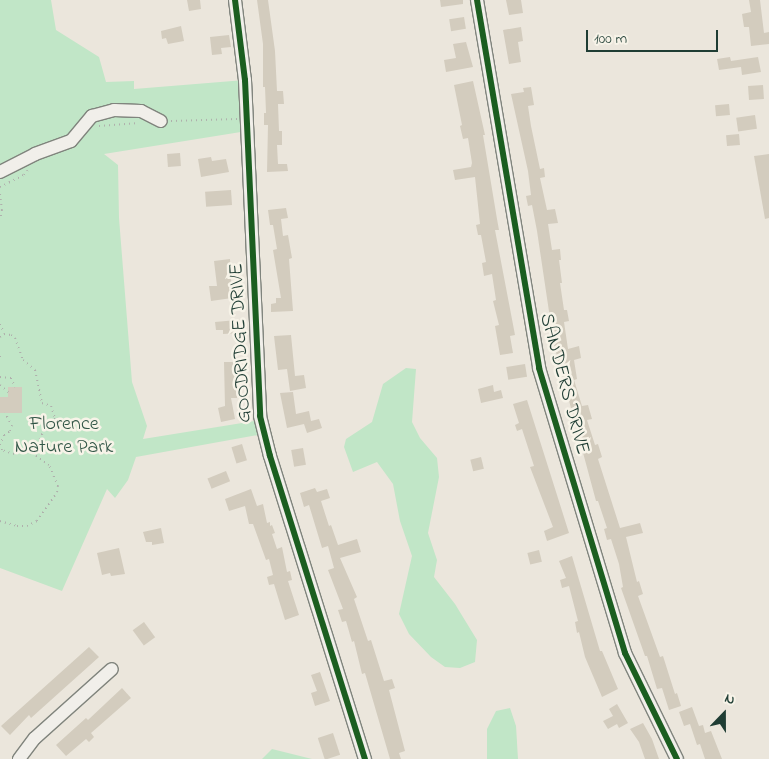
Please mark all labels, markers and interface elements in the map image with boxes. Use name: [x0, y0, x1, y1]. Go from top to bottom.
scale bar: [589, 20, 722, 52]
text: 100 m: [594, 28, 627, 50]
street label: GOODRIDGE DRIVE: [225, 263, 257, 423]
street label: SANDERS DRIVE: [534, 311, 594, 457]
park label: Florence Nature Park: [15, 412, 113, 459]
text: N: [721, 688, 738, 711]
north arrow: [699, 689, 749, 739]

